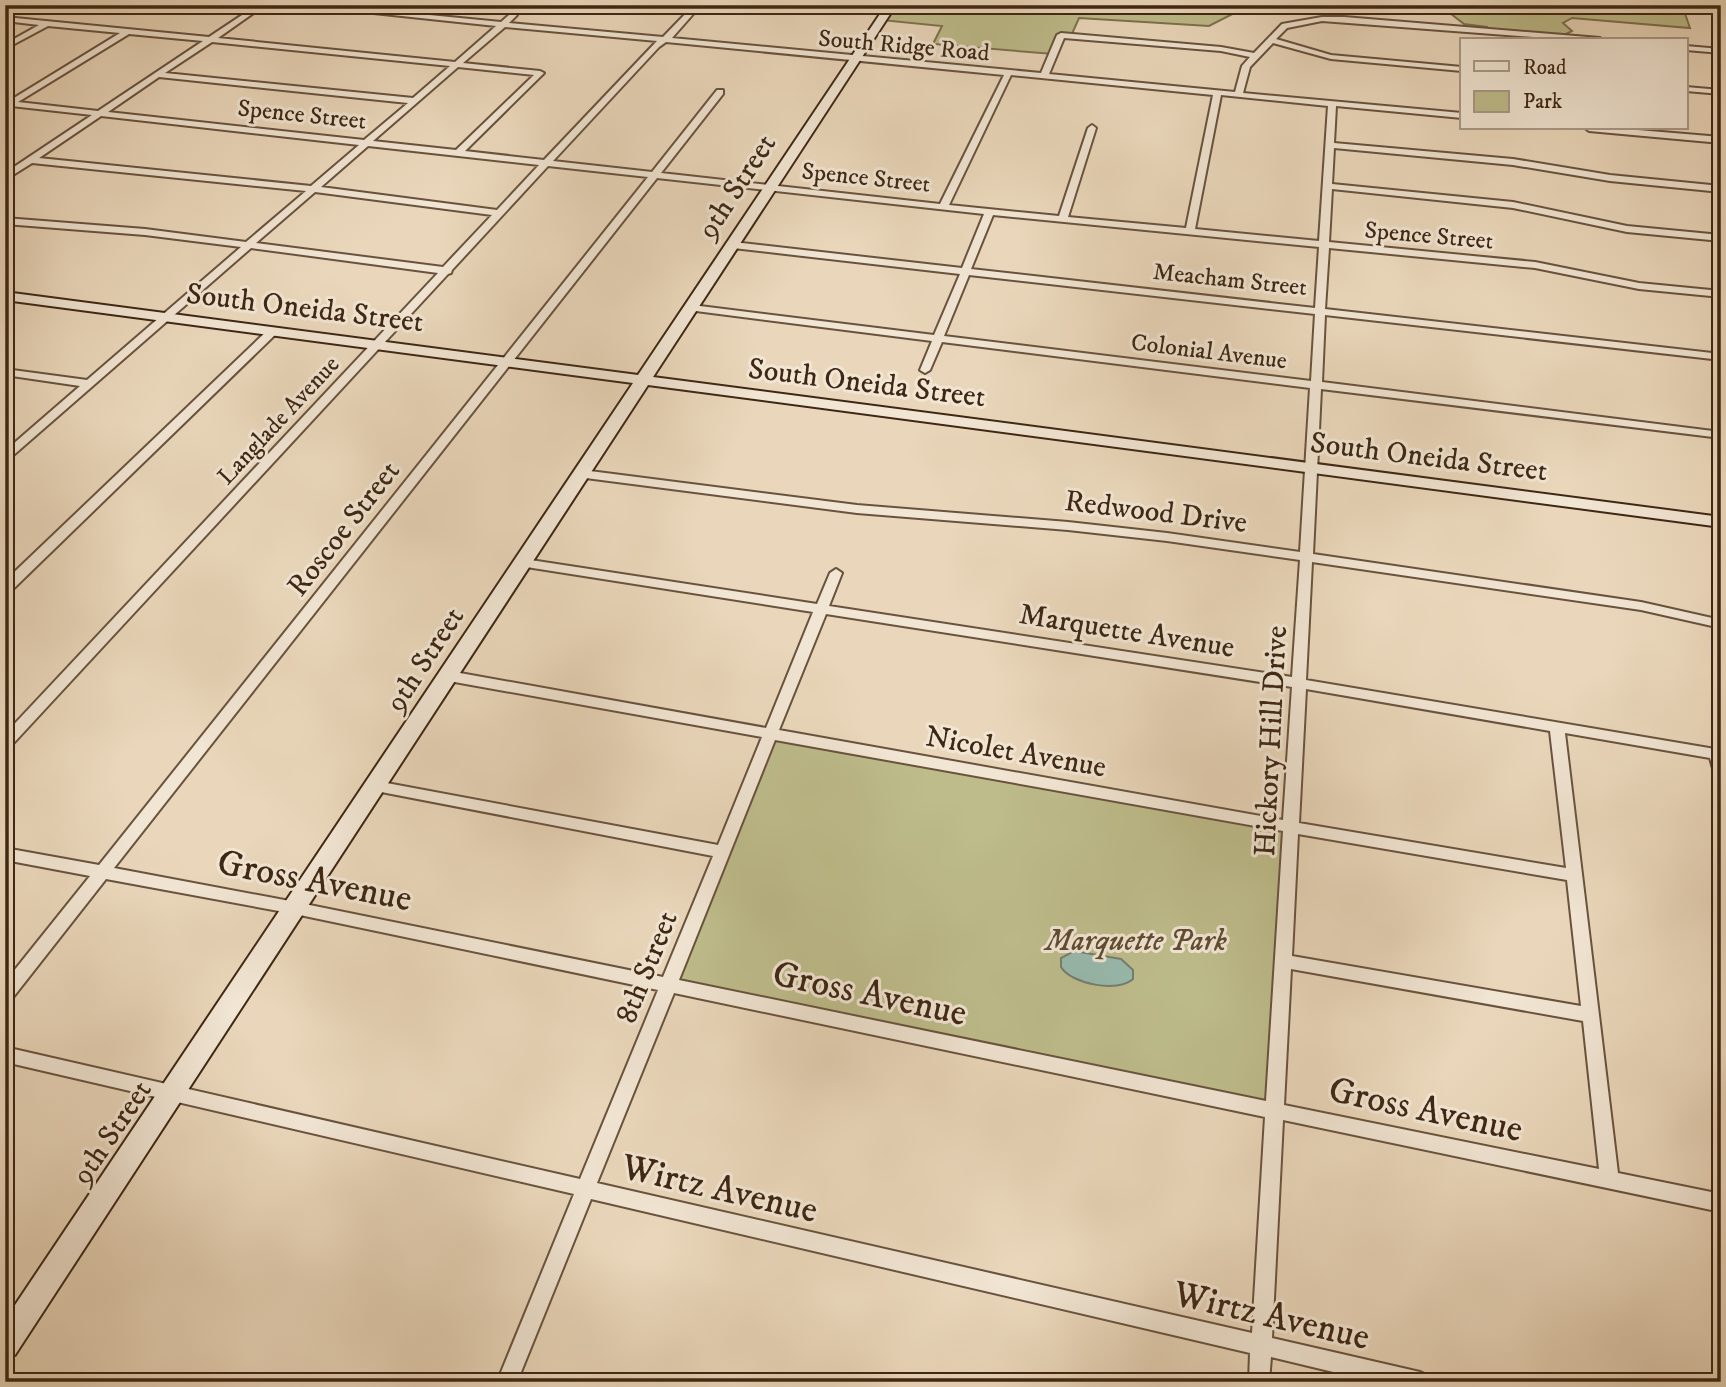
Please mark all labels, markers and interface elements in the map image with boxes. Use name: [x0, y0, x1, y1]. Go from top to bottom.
street label: South Ridge Road: [817, 24, 991, 68]
legend: [1460, 38, 1688, 130]
text: Road: [1523, 55, 1567, 81]
text: Park: [1523, 89, 1563, 115]
street label: Spence Street: [236, 93, 368, 137]
street label: 9th Street: [689, 127, 785, 248]
street label: Spence Street: [800, 156, 932, 200]
street label: Spence Street: [1363, 215, 1495, 257]
street label: Meacham Street: [1151, 257, 1309, 303]
street label: South Oneida Street: [184, 276, 426, 341]
street label: Colonial Avenue: [1129, 328, 1289, 376]
street label: Langlade Avenue: [211, 350, 346, 491]
street label: South Oneida Street: [746, 351, 988, 416]
street label: South Oneida Street: [1308, 425, 1550, 490]
street label: Roscoe Street: [280, 454, 409, 604]
street label: Redwood Drive: [1062, 483, 1249, 542]
street label: Marquette Avenue: [1016, 596, 1237, 667]
street label: 9th Street: [377, 600, 473, 721]
street label: Hickory Hill Drive: [1247, 625, 1296, 857]
street label: Nicolet Avenue: [922, 718, 1109, 787]
street label: Gross Avenue: [213, 840, 416, 923]
street label: 8th Street: [608, 906, 687, 1029]
park label: Marquette Park: [1043, 923, 1227, 960]
street label: Gross Avenue: [768, 951, 971, 1038]
street label: Gross Avenue: [1324, 1067, 1527, 1154]
street label: 9th Street: [63, 1074, 160, 1194]
street label: Wirtz Avenue: [616, 1144, 822, 1235]
street label: Wirtz Avenue: [1168, 1271, 1374, 1362]

